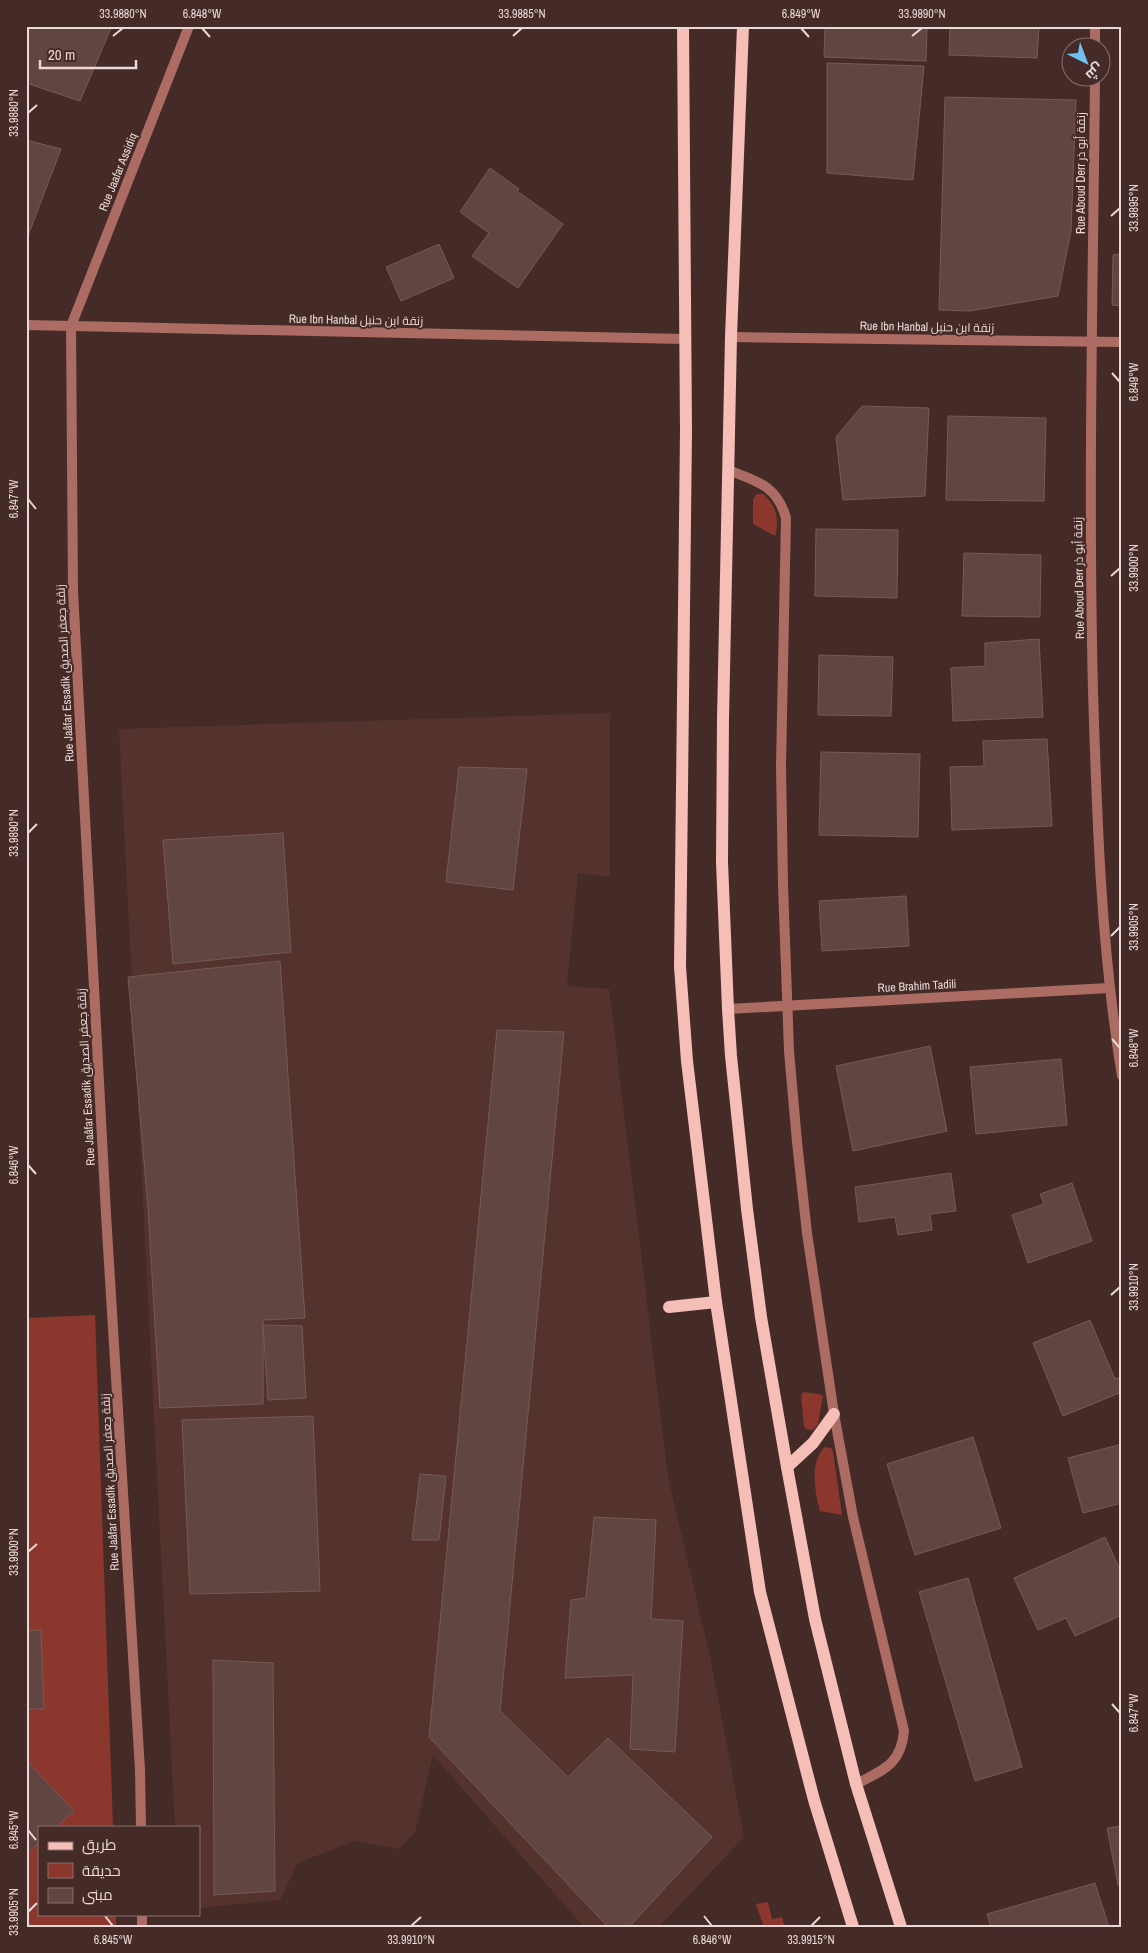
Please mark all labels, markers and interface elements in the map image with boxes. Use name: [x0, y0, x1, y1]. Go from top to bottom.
text: 33.9880°N: [99, 6, 147, 22]
text: 6.848°W: [183, 6, 222, 22]
text: 33.9885°N: [498, 6, 546, 22]
text: 6.849°W: [782, 6, 821, 22]
text: 33.9890°N: [898, 6, 946, 22]
scale bar: [40, 38, 136, 70]
north arrow: [1060, 38, 1110, 88]
text: 20 m: [48, 44, 75, 65]
text: ش: [1082, 59, 1107, 84]
text: 33.9880°N: [6, 89, 22, 137]
street label: Rue Aboud Derr زنقة أبو ذر: [1073, 112, 1089, 234]
street label: Rue Jaafar Assidiq: [95, 130, 141, 214]
text: 33.9895°N: [1126, 184, 1142, 232]
street label: Rue Ibn Hanbal زنقة ابن حنبل: [289, 311, 423, 329]
street label: Rue Ibn Hanbal زنقة ابن حنبل: [860, 318, 994, 336]
text: 6.849°W: [1126, 362, 1142, 401]
text: 6.847°W: [6, 479, 22, 518]
street label: Rue Aboud Derr زنقة أبو ذر: [1070, 517, 1088, 639]
text: 33.9900°N: [1126, 544, 1142, 592]
street label: Rue Jaâfar Essadik زنقة جعفر الصديق: [52, 584, 78, 762]
text: 33.9890°N: [6, 809, 22, 857]
text: 33.9905°N: [1126, 903, 1142, 951]
street label: Rue Brahim Tadili: [877, 976, 957, 996]
street label: Rue Jaâfar Essadik زنقة جعفر الصديق: [73, 988, 99, 1166]
text: 6.848°W: [1126, 1028, 1142, 1067]
text: 6.846°W: [6, 1145, 22, 1184]
text: 33.9910°N: [1126, 1263, 1142, 1311]
street label: Rue Jaâfar Essadik زنقة جعفر الصديق: [97, 1393, 123, 1571]
text: 33.9900°N: [6, 1528, 22, 1576]
text: 6.847°W: [1126, 1693, 1142, 1732]
text: 6.845°W: [6, 1810, 22, 1849]
legend: [38, 1826, 200, 1916]
text: طريق: [82, 1834, 116, 1855]
text: حديقة: [82, 1860, 121, 1881]
text: مبنى: [82, 1884, 113, 1905]
text: 33.9905°N: [6, 1888, 22, 1936]
text: 6.845°W: [94, 1932, 133, 1948]
text: 33.9910°N: [387, 1932, 435, 1948]
text: 6.846°W: [693, 1932, 732, 1948]
text: 33.9915°N: [787, 1932, 835, 1948]

